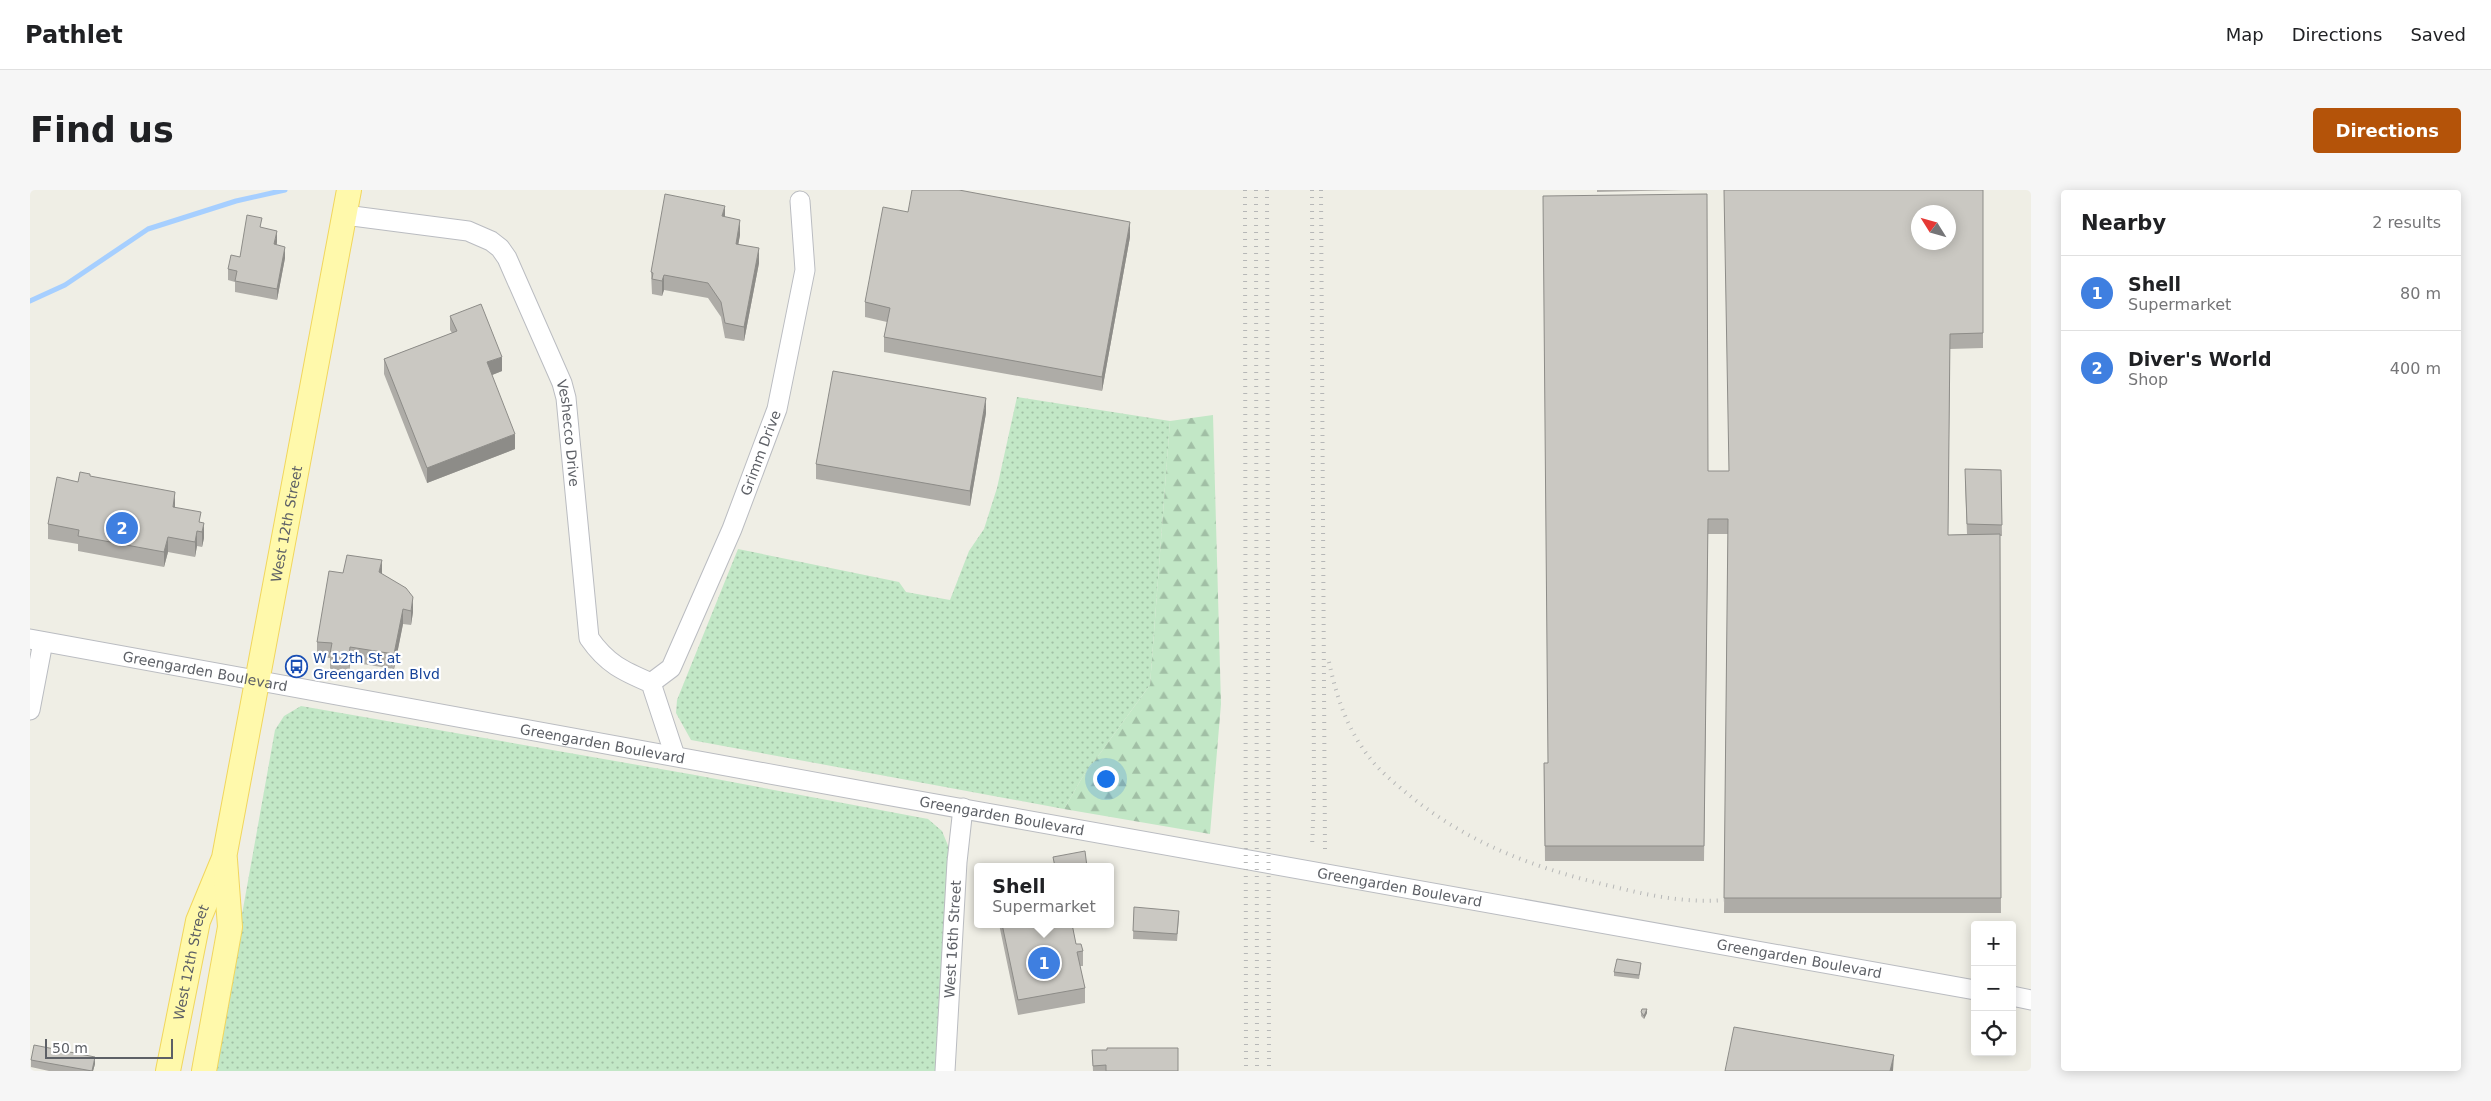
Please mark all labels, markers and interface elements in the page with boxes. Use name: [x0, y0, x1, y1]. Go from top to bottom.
text: Pathlet: [25, 21, 123, 49]
text: Map: [2226, 24, 2264, 45]
text: Directions: [2292, 24, 2382, 45]
text: Saved: [2410, 24, 2466, 45]
button: Directions: [2313, 108, 2461, 153]
text: Find us: [30, 110, 174, 150]
north arrow: [1911, 205, 1956, 250]
text: Nearby: [2081, 211, 2166, 235]
text: 2 results: [2372, 213, 2441, 232]
text: Shell: [2128, 273, 2181, 295]
text: 1: [2091, 284, 2103, 303]
text: 80 m: [2400, 284, 2441, 303]
text: Supermarket: [2128, 295, 2231, 314]
text: Diver's World: [2128, 348, 2271, 370]
text: 2: [2091, 359, 2103, 378]
text: 400 m: [2390, 359, 2441, 378]
text: Shop: [2128, 370, 2168, 389]
street label: Veshecco Drive: [553, 378, 582, 487]
street label: Grimm Drive: [737, 408, 784, 498]
street label: West 12th Street: [268, 464, 305, 583]
pin: 2: [106, 509, 138, 547]
street label: Greengarden Boulevard: [121, 648, 289, 694]
place label: W 12th St at Greengarden Blvd: [313, 650, 440, 682]
bus stop icon: W 12th St at Greengarden Blvd: [285, 654, 309, 678]
street label: Greengarden Boulevard: [519, 721, 686, 767]
your location: [1093, 766, 1119, 792]
street label: Greengarden Boulevard: [918, 793, 1086, 839]
popup: [974, 863, 1114, 928]
street label: Greengarden Boulevard: [1316, 865, 1483, 910]
text: Shell: [992, 875, 1045, 897]
street label: West 16th Street: [941, 879, 964, 999]
text: Supermarket: [992, 897, 1096, 916]
street label: West 12th Street: [170, 902, 212, 1022]
map controls: [1971, 921, 2016, 1056]
button: +: [1971, 921, 2016, 966]
street label: Greengarden Boulevard: [1716, 936, 1883, 981]
pin: 1: [1028, 944, 1060, 982]
button: −: [1971, 966, 2016, 1011]
button: locate: [1971, 1011, 2016, 1056]
scale bar: [45, 1036, 172, 1059]
text: 50 m: [52, 1040, 88, 1056]

